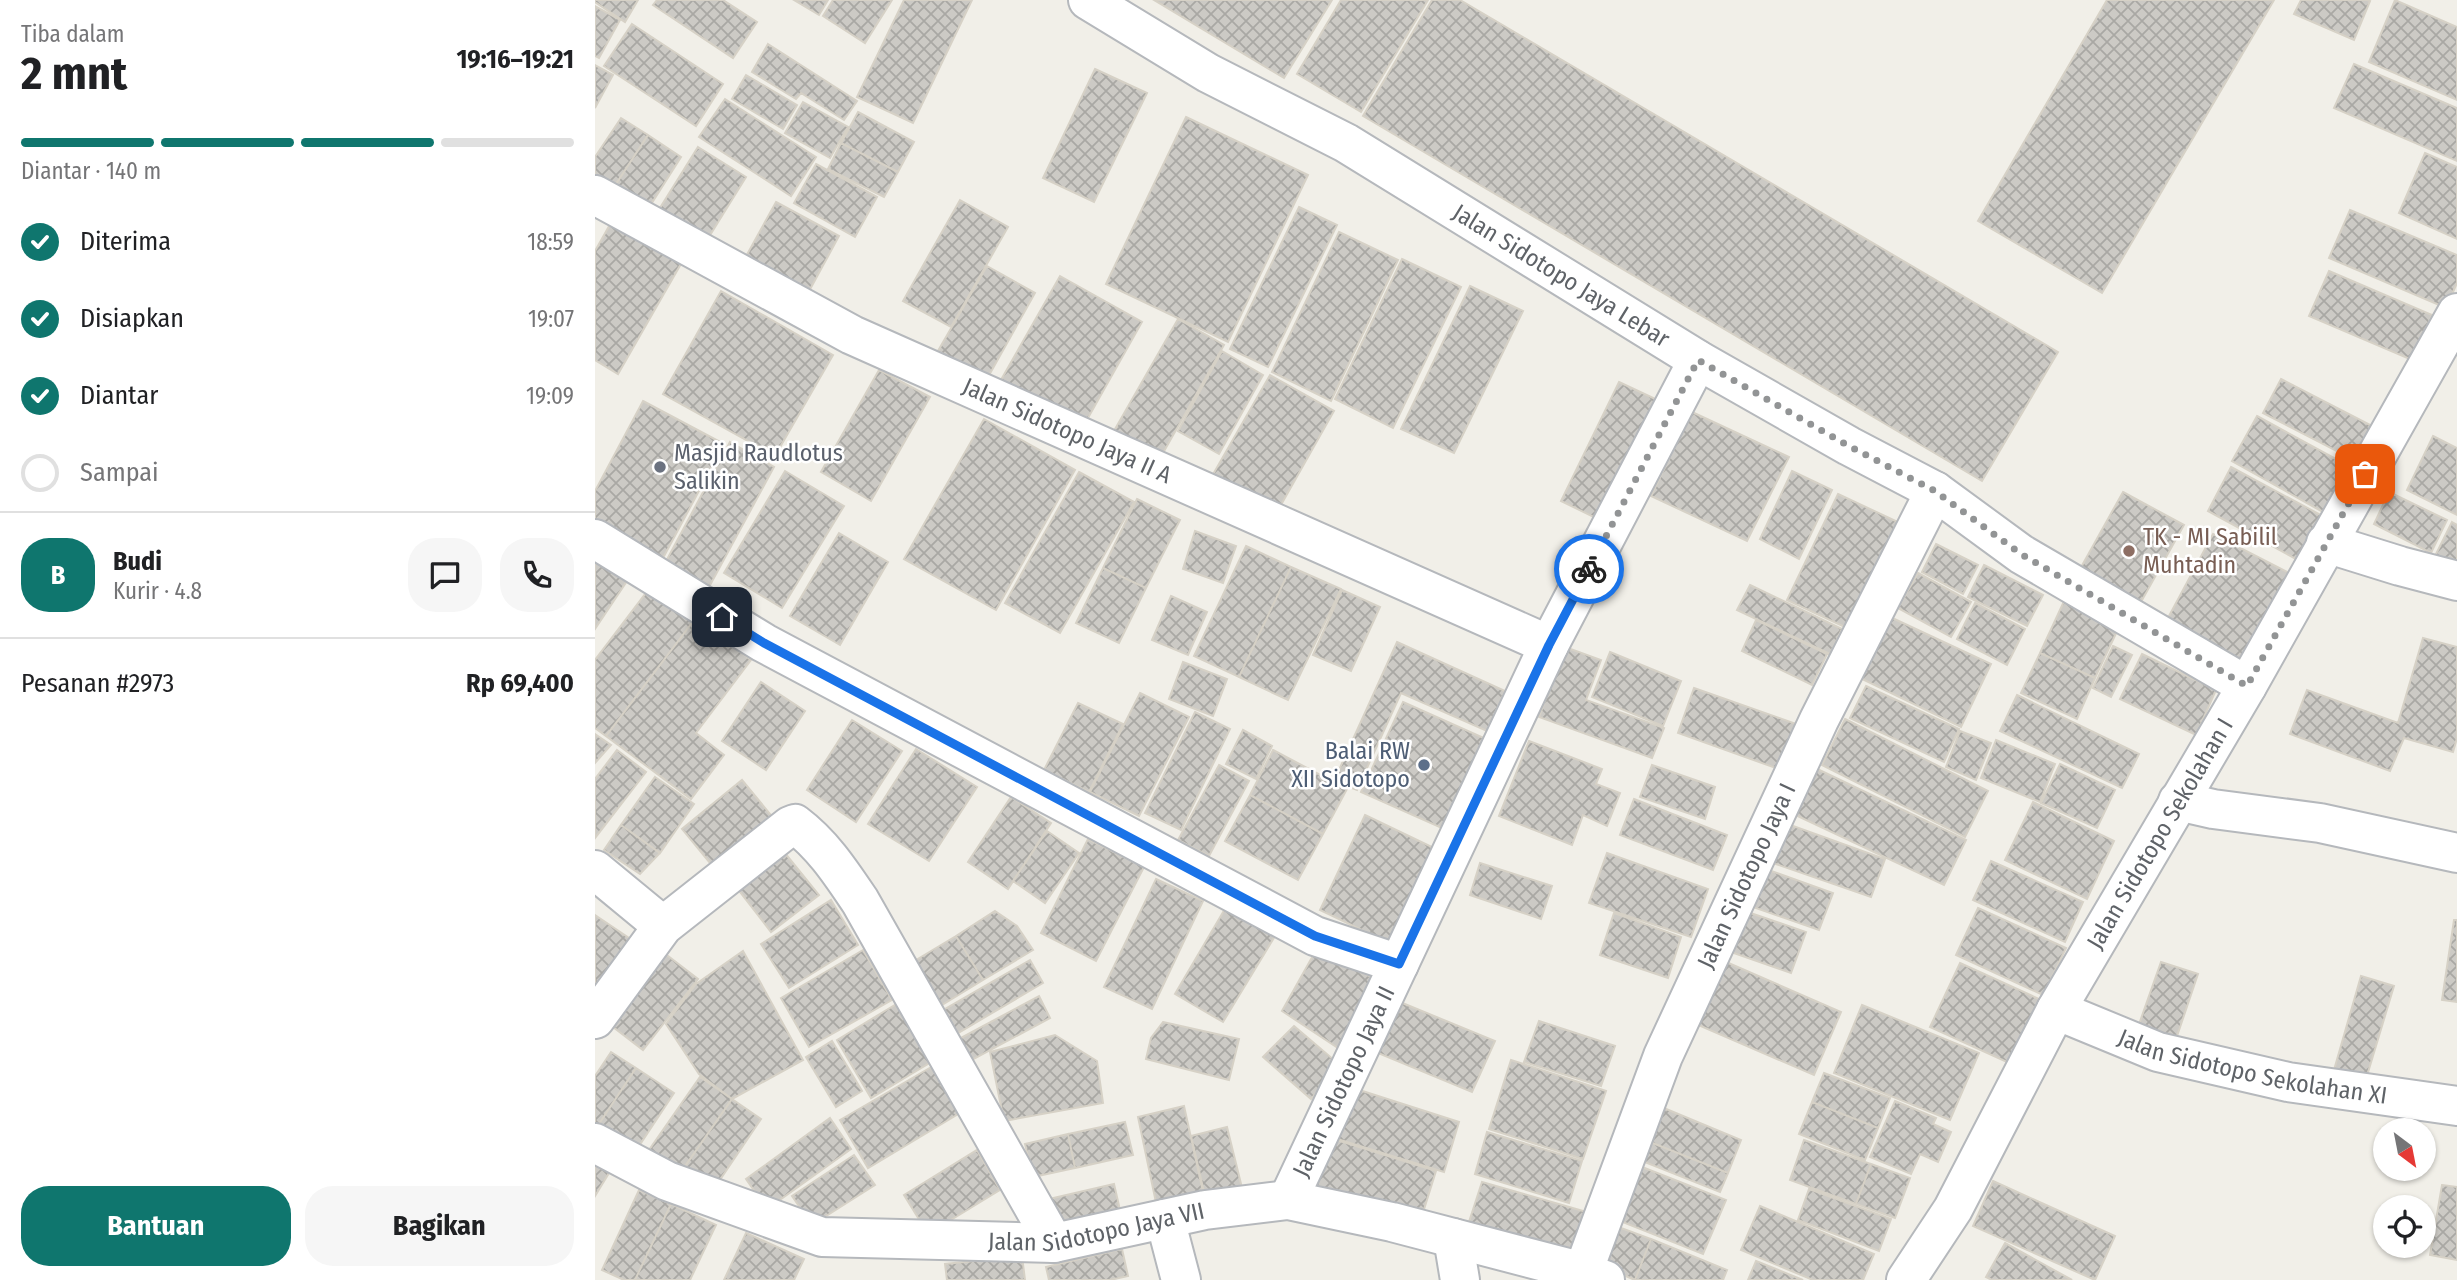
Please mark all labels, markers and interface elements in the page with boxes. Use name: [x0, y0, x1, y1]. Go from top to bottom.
text: Tiba dalam: [21, 20, 124, 48]
text: 19:16–19:21: [456, 44, 574, 75]
text: 2 mnt: [21, 46, 127, 101]
text: Diantar · 140 m: [21, 157, 161, 185]
street label: Jalan Sidotopo Jaya Lebar: [1448, 198, 1675, 353]
icon: check: [21, 223, 59, 261]
text: Diterima: [80, 226, 171, 257]
text: 18:59: [527, 228, 574, 256]
icon: check: [21, 300, 59, 338]
text: Disiapkan: [80, 303, 184, 334]
text: 19:07: [528, 305, 574, 333]
street label: Jalan Sidotopo Jaya II A: [958, 372, 1176, 489]
icon: check: [21, 377, 59, 415]
text: Diantar: [80, 380, 158, 411]
text: 19:09: [526, 382, 574, 410]
place label: Masjid Raudlotus Salikin: [674, 439, 843, 495]
pin: [2335, 444, 2395, 504]
icon: bag: [2346, 455, 2384, 493]
text: Sampai: [80, 457, 159, 488]
marker: Masjid Raudlotus Salikin: [652, 459, 668, 475]
place label: TK - MI Sabilil Muhtadin: [2143, 523, 2277, 579]
courier: [1554, 534, 1624, 604]
button: chat: [408, 538, 482, 612]
button: phone: [500, 538, 574, 612]
marker: TK - MI Sabilil Muhtadin: [2121, 543, 2137, 559]
text: Budi: [113, 546, 162, 577]
icon: bike: [1570, 550, 1608, 588]
text: B: [51, 560, 65, 591]
text: Kurir · 4.8: [113, 577, 202, 605]
pin: [692, 587, 752, 647]
icon: home: [703, 598, 741, 636]
text: Pesanan #2973: [21, 668, 174, 699]
text: Rp 69,400: [466, 668, 574, 699]
street label: Jalan Sidotopo Sekolahan I: [2081, 713, 2239, 954]
place label: Balai RW XII Sidotopo: [1291, 737, 1410, 793]
marker: Balai RW XII Sidotopo: [1416, 757, 1432, 773]
street label: Jalan Sidotopo Jaya I: [1692, 779, 1802, 973]
street label: Jalan Sidotopo Jaya II: [1287, 982, 1401, 1181]
street label: Jalan Sidotopo Sekolahan XI: [2114, 1023, 2389, 1110]
north arrow: [2373, 1118, 2436, 1181]
map controls: [2373, 1118, 2436, 1258]
button: Bantuan: [21, 1186, 291, 1266]
button: Bagikan: [305, 1186, 574, 1266]
button: locate: [2373, 1195, 2436, 1258]
street label: Jalan Sidotopo Jaya VII: [988, 1197, 1207, 1257]

